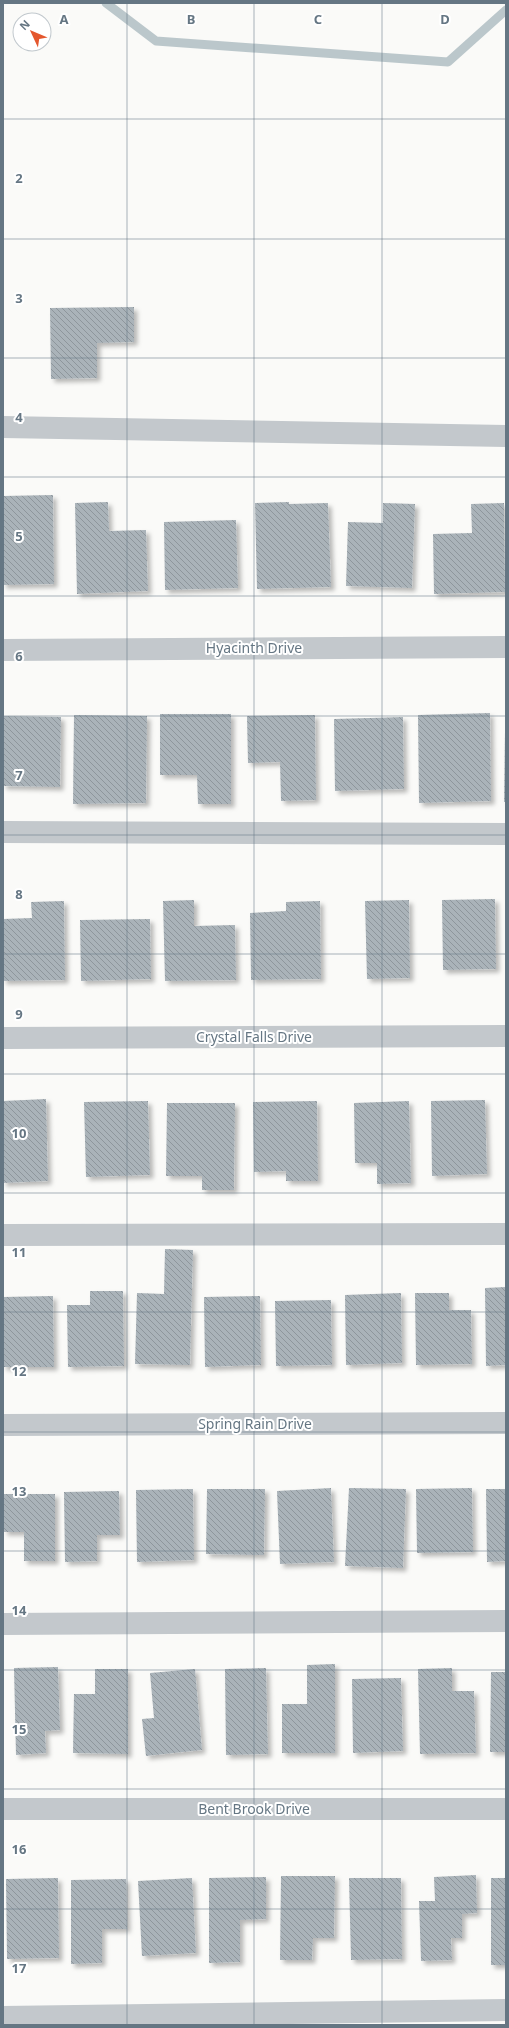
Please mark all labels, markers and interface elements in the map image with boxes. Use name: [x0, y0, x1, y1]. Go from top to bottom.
text: A: [60, 10, 69, 28]
text: B: [187, 10, 195, 28]
text: C: [314, 10, 322, 28]
text: D: [440, 10, 450, 28]
north arrow: [12, 12, 52, 52]
text: N: [16, 16, 33, 33]
text: 2: [15, 169, 23, 187]
text: 3: [15, 289, 23, 307]
text: 4: [15, 408, 23, 426]
text: 5: [15, 527, 23, 545]
street label: Hyacinth Drive: [206, 638, 302, 657]
text: 6: [15, 647, 23, 665]
text: 7: [15, 766, 23, 784]
text: 8: [15, 885, 23, 903]
text: 9: [15, 1005, 23, 1023]
street label: Crystal Falls Drive: [196, 1027, 312, 1046]
text: 10: [12, 1124, 26, 1142]
text: 11: [12, 1243, 26, 1261]
text: 12: [12, 1362, 26, 1380]
street label: Spring Rain Drive: [198, 1414, 312, 1433]
text: 13: [12, 1482, 26, 1500]
text: 14: [12, 1601, 27, 1619]
text: 15: [12, 1720, 26, 1738]
street label: Bent Brook Drive: [198, 1799, 310, 1818]
text: 16: [12, 1840, 26, 1858]
text: 17: [12, 1959, 26, 1977]

